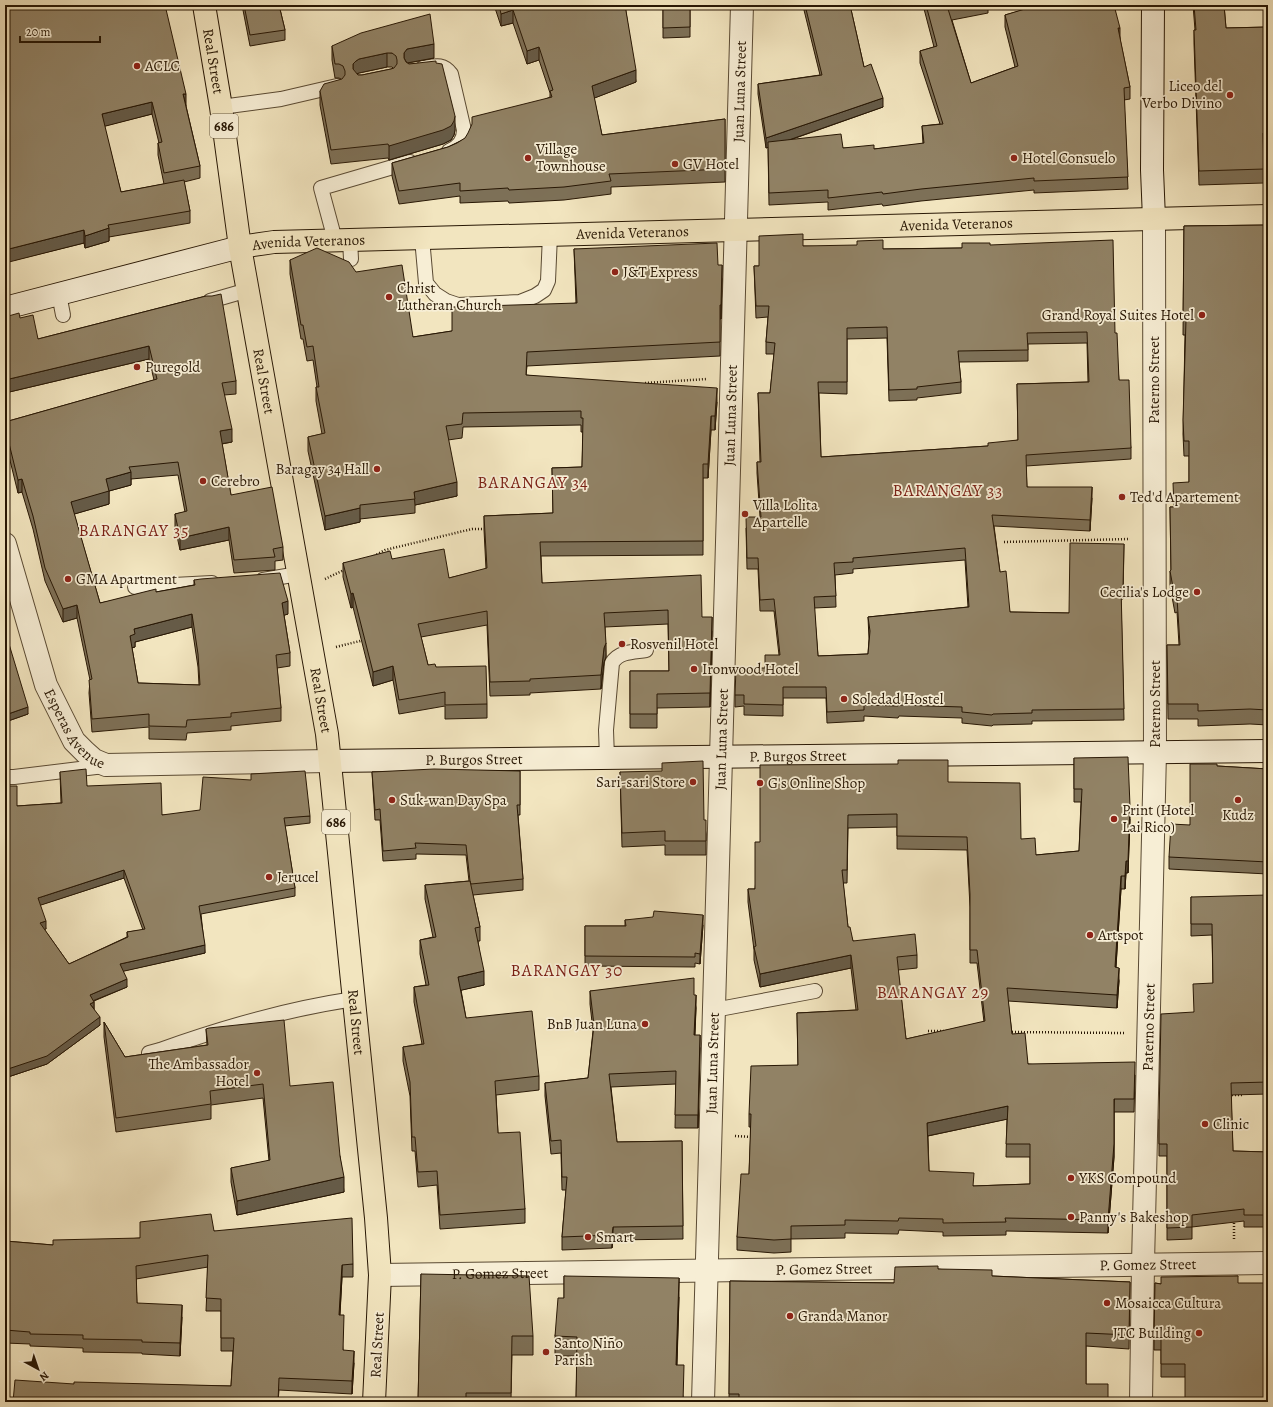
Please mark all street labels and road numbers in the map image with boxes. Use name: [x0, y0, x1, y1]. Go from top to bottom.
street label: Real Street: [198, 27, 229, 95]
street label: Juan Luna Street: [728, 40, 751, 143]
road number: 686: [210, 114, 238, 138]
street label: Avenida Veteranos: [899, 213, 1013, 236]
street label: Avenida Veteranos: [575, 221, 689, 244]
street label: Avenida Veteranos: [250, 230, 365, 255]
street label: Paterno Street: [1144, 336, 1164, 424]
street label: Real Street: [248, 347, 280, 415]
street label: Juan Luna Street: [719, 364, 742, 466]
street label: Paterno Street: [1145, 660, 1165, 748]
street label: Real Street: [305, 666, 337, 734]
street label: Esperas Avenue: [39, 685, 108, 774]
street label: Juan Luna Street: [710, 688, 733, 790]
street label: P. Burgos Street: [749, 745, 847, 767]
street label: P. Burgos Street: [425, 749, 523, 770]
road number: 686: [322, 810, 350, 834]
street label: Paterno Street: [1138, 983, 1160, 1071]
street label: Real Street: [343, 988, 369, 1056]
street label: Juan Luna Street: [701, 1012, 724, 1114]
street label: P. Gomez Street: [1099, 1254, 1197, 1275]
street label: P. Gomez Street: [775, 1258, 873, 1280]
street label: P. Gomez Street: [451, 1263, 549, 1284]
street label: Real Street: [365, 1312, 389, 1378]

